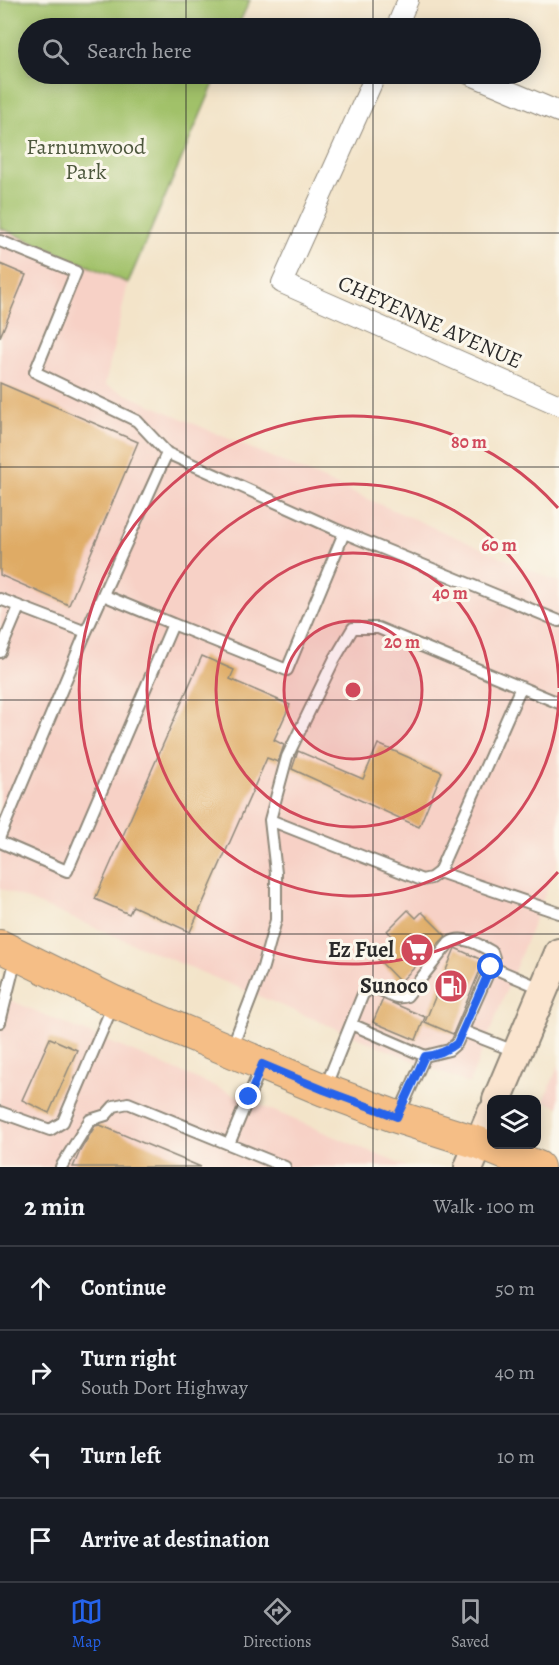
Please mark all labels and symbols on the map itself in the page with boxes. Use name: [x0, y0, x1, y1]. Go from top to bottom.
park label: Farnumwood Park: [26, 132, 146, 187]
street label: CHEYENNE AVENUE: [333, 268, 527, 376]
text: 80 m: [451, 430, 487, 454]
text: 60 m: [481, 533, 517, 557]
text: 40 m: [432, 581, 468, 605]
text: 20 m: [384, 630, 420, 654]
centre of rings: [343, 680, 363, 700]
supermarket icon: Ez Fuel: [399, 932, 435, 968]
place label: Ez Fuel: [328, 935, 394, 965]
route start: [477, 953, 503, 979]
fuel station icon: Sunoco: [433, 968, 469, 1004]
place label: Sunoco: [360, 971, 428, 1001]
route end: [235, 1083, 261, 1109]

